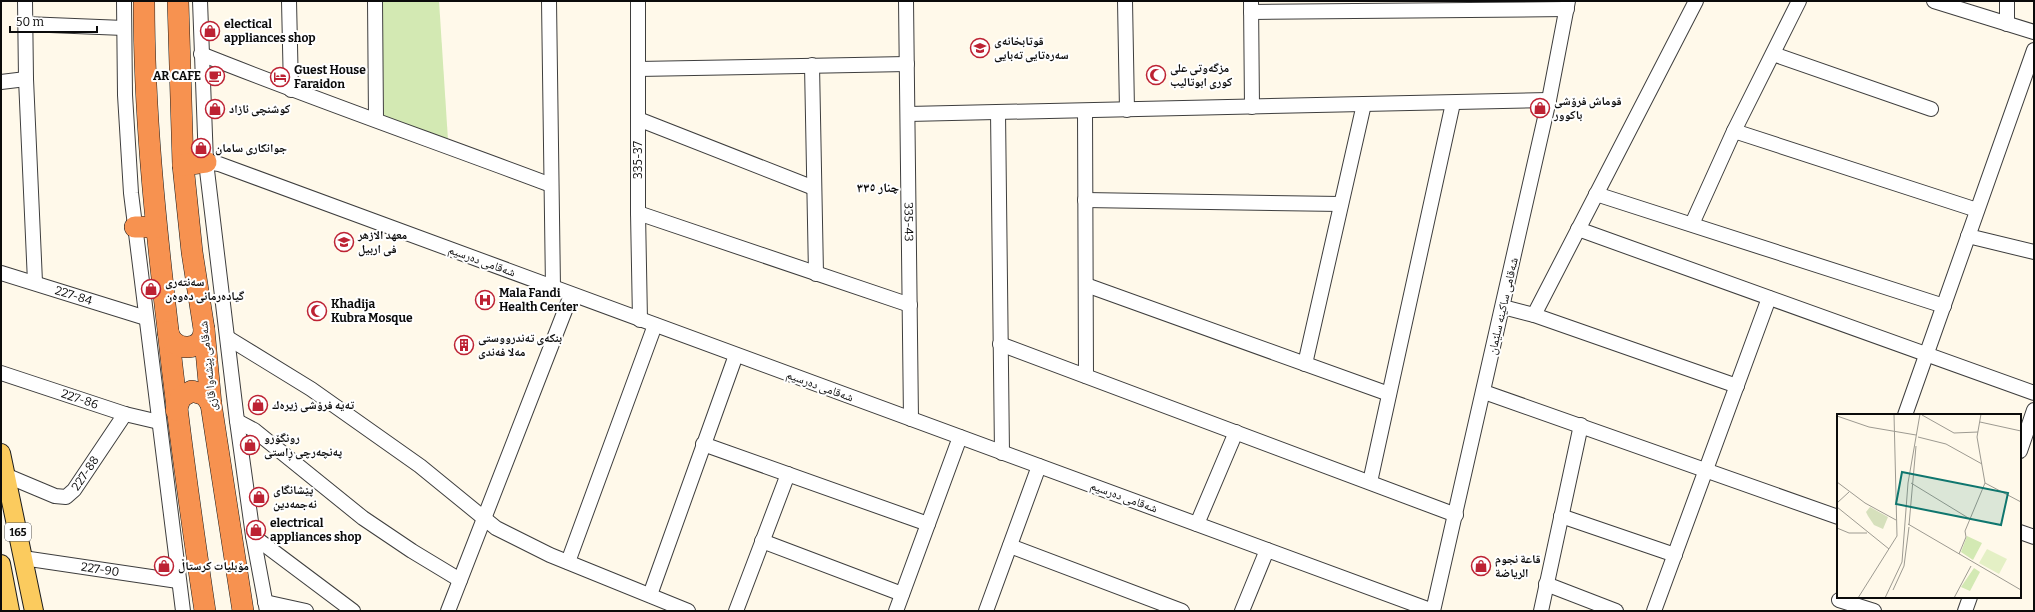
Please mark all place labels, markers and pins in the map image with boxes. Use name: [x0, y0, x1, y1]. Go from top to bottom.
place label: electical appliances shop: [224, 17, 316, 45]
shop icon: electical appliances shop: [199, 20, 221, 42]
place label: قوتابخانەی سەرەتایی تەبایی: [994, 34, 1069, 63]
school or university icon: قوتابخانەی سەرەتایی تەبایی: [969, 37, 991, 59]
place label: مزگەوتی علی کوری ابوتالیب: [1170, 61, 1233, 90]
place label: Guest House Faraidon: [294, 63, 366, 91]
mosque icon: مزگەوتی علی کوری ابوتالیب: [1145, 64, 1167, 86]
cafe icon: AR CAFE: [204, 65, 226, 87]
hotel icon: Guest House Faraidon: [269, 66, 291, 88]
place label: AR CAFE: [153, 69, 201, 83]
place label: قوماش فرۆشی باکوور: [1553, 94, 1622, 122]
shop icon: قوماش فرۆشی باکوور: [1529, 97, 1551, 119]
shop icon: کوشنچی ئازاد: [204, 98, 226, 120]
place label: کوشنچی ئازاد: [229, 102, 291, 117]
shop icon: جوانکاری سامان: [190, 137, 212, 159]
place label: جوانکاری سامان: [215, 141, 287, 156]
place label: معهد الازهر فی اربیل: [357, 228, 408, 257]
school or university icon: معهد الازهر فی اربیل: [333, 231, 355, 253]
place label: سەنتەری گیادەرمانی دەوەن: [165, 275, 245, 304]
shop icon: سەنتەری گیادەرمانی دەوەن: [140, 278, 162, 300]
place label: Mala Fandi Health Center: [499, 286, 579, 314]
hospital icon: Mala Fandi Health Center: [474, 289, 496, 311]
place label: Khadija Kubra Mosque: [331, 297, 413, 325]
mosque icon: Khadija Kubra Mosque: [306, 300, 328, 322]
place label: بنکەی تەندرووستی مەلا فەندی: [478, 331, 562, 360]
building icon: بنکەی تەندرووستی مەلا فەندی: [453, 334, 475, 356]
shop icon: تەیە فرۆشی زیرەك: [247, 394, 269, 416]
place label: تەیە فرۆشی زیرەك: [272, 398, 355, 413]
place label: رونگۆرو پەنچەرچی ڕاستی: [264, 431, 343, 461]
shop icon: رونگۆرو پەنچەرچی ڕاستی: [239, 434, 261, 456]
place label: پێشانگای نەجمەدین: [273, 483, 317, 512]
shop icon: پێشانگای نەجمەدین: [248, 486, 270, 508]
place label: electrical appliances shop: [270, 516, 362, 544]
shop icon: electrical appliances shop: [245, 519, 267, 541]
place label: قاعة نجوم الرياضة: [1495, 552, 1541, 580]
shop icon: مۆبلیات کرستاڵ: [153, 555, 175, 577]
shop icon: قاعة نجوم الرياضة: [1470, 555, 1492, 577]
place label: مۆبلیات کرستاڵ: [178, 558, 249, 574]

